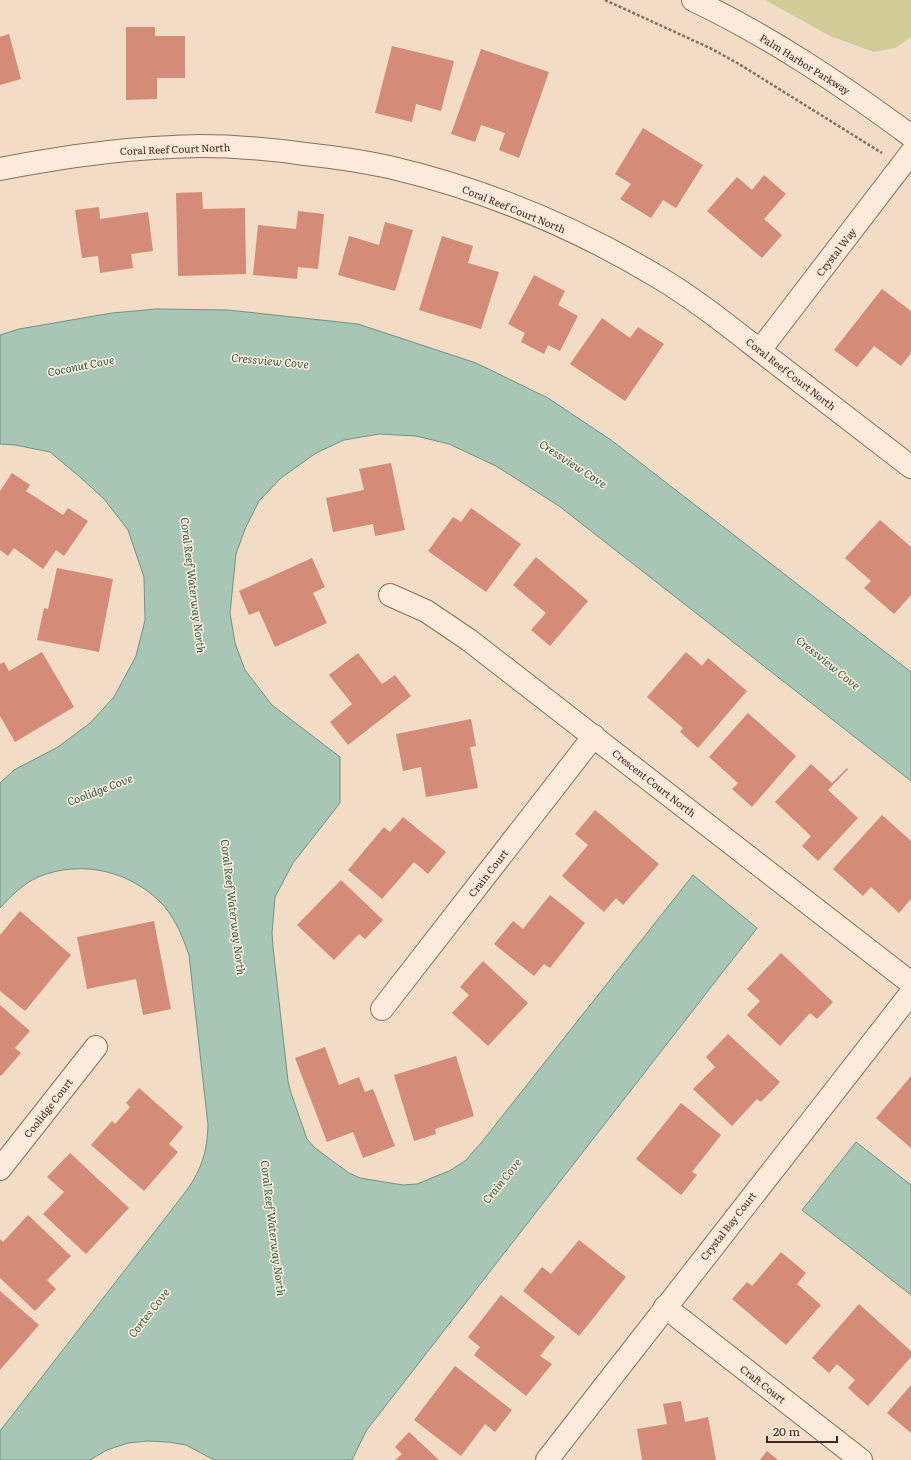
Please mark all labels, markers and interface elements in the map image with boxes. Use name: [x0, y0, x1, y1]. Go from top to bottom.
street label: Palm Harbor Parkway: [757, 30, 854, 98]
street label: Coral Reef Court North: [120, 139, 231, 158]
street label: Coral Reef Court North: [460, 181, 568, 236]
street label: Crystal Way: [812, 224, 859, 279]
street label: Coral Reef Court North: [743, 334, 840, 414]
water label: Cressview Cove: [231, 349, 310, 371]
water label: Coconut Cove: [46, 351, 116, 379]
water label: Cressview Cove: [537, 435, 611, 491]
water label: Coral Reef Waterway North: [178, 516, 210, 654]
water label: Cressview Cove: [793, 632, 864, 693]
street label: Crescent Court North: [609, 745, 700, 820]
water label: Coolidge Cove: [65, 769, 135, 809]
water label: Coral Reef Waterway North: [218, 838, 250, 976]
street label: Crain Court: [464, 846, 511, 900]
street label: Coolidge Court: [20, 1075, 76, 1141]
water label: Crain Cove: [478, 1154, 524, 1206]
water label: Coral Reef Waterway North: [258, 1159, 290, 1297]
street label: Crystal Bay Court: [696, 1188, 759, 1263]
water label: Cortes Cove: [124, 1284, 173, 1340]
street label: Craft Court: [737, 1361, 789, 1406]
scale bar: [767, 1418, 837, 1444]
text: 20 m: [773, 1422, 800, 1440]

